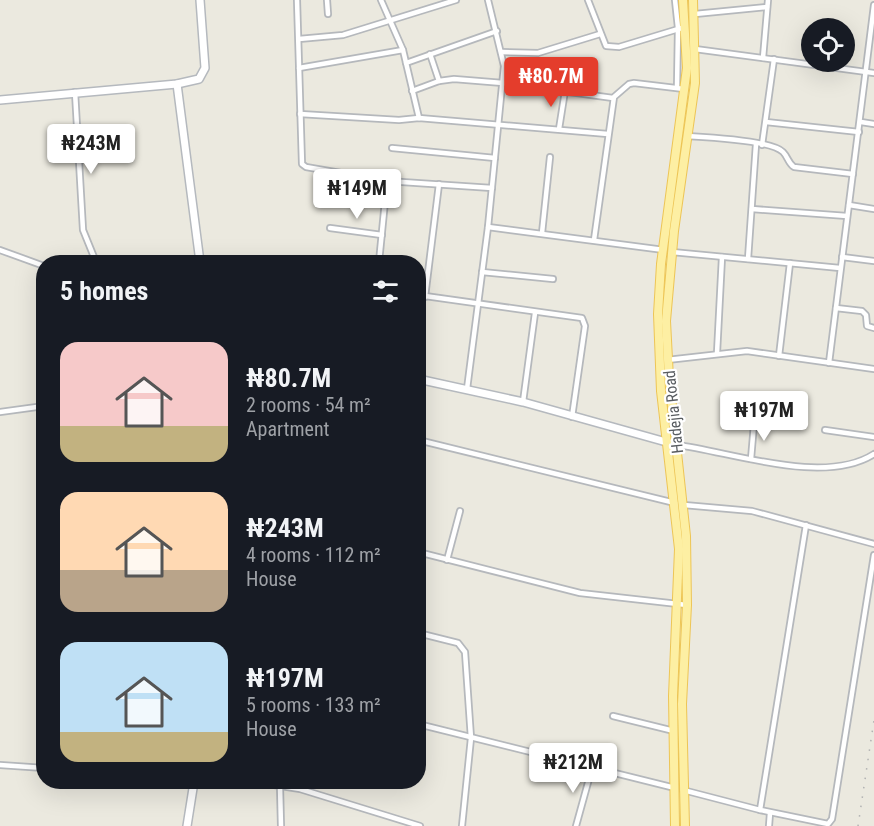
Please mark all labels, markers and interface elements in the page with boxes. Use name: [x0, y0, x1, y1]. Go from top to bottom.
map controls: [801, 18, 855, 72]
button: locate: [801, 18, 855, 72]
pin: ₦80.7M: [502, 57, 600, 108]
text: ₦80.7M: [518, 64, 584, 88]
pin: ₦243M: [49, 124, 133, 175]
text: ₦243M: [61, 131, 121, 155]
pin: ₦149M: [315, 169, 399, 220]
text: ₦149M: [327, 176, 387, 200]
icon: filters: [369, 275, 402, 308]
text: 5 homes: [60, 276, 148, 306]
text: ₦80.7M: [246, 363, 331, 393]
icon: home: [108, 366, 180, 438]
street label: Hadejia Road: [660, 369, 687, 455]
pin: ₦197M: [722, 391, 806, 442]
text: 2 rooms · 54 m²: [246, 393, 371, 417]
text: ₦197M: [734, 398, 794, 422]
text: Apartment: [246, 417, 330, 441]
text: ₦243M: [246, 513, 324, 543]
icon: home: [108, 516, 180, 588]
text: 4 rooms · 112 m²: [246, 543, 381, 567]
text: House: [246, 567, 297, 591]
text: ₦197M: [246, 663, 324, 693]
icon: home: [108, 666, 180, 738]
text: 5 rooms · 133 m²: [246, 693, 381, 717]
text: House: [246, 717, 297, 741]
pin: ₦212M: [531, 743, 615, 794]
text: ₦212M: [543, 750, 603, 774]

